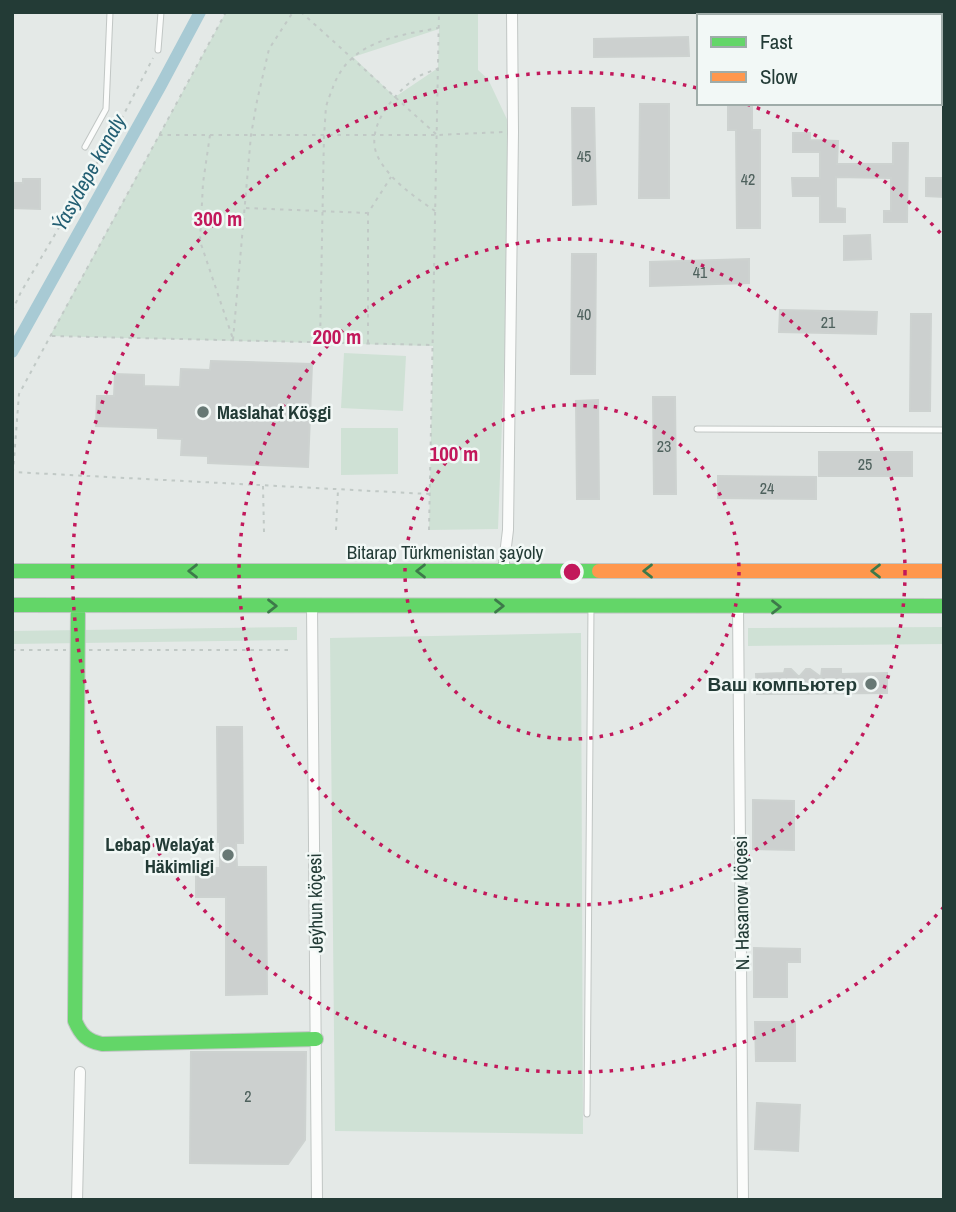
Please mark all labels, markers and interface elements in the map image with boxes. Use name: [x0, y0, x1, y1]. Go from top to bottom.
legend: [697, 14, 942, 105]
text: Fast: [760, 27, 793, 56]
text: Slow: [760, 62, 798, 91]
water label: Ýasydepe kanaly: [44, 108, 133, 236]
house number: 45: [577, 145, 591, 167]
house number: 42: [741, 168, 755, 190]
text: 300 m: [194, 204, 242, 233]
house number: 41: [693, 261, 708, 283]
house number: 40: [577, 303, 591, 325]
house number: 21: [821, 311, 836, 333]
text: 200 m: [313, 322, 361, 351]
place label: Maslahat Köşgi: [217, 399, 331, 425]
marker: Maslahat Köşgi: [195, 404, 211, 420]
house number: 23: [657, 435, 671, 457]
text: 100 m: [430, 439, 478, 468]
house number: 25: [858, 453, 872, 475]
house number: 24: [760, 477, 774, 499]
street label: Bitarap Türkmenistan şaýoly: [347, 539, 544, 565]
centre of rings: [560, 560, 584, 584]
one-way arrow: [187, 563, 198, 579]
one-way arrow: [415, 563, 425, 579]
one-way arrow: [642, 563, 653, 579]
one-way arrow: [870, 563, 880, 579]
one-way arrow: [267, 598, 277, 614]
one-way arrow: [494, 598, 505, 614]
one-way arrow: [771, 599, 781, 615]
place label: Ваш компьютер: [707, 671, 857, 697]
marker: Ваш компьютер: [863, 676, 879, 692]
place label: Lebap Welaýat Häkimligi: [105, 831, 214, 879]
street label: N. Hasanow köçesi: [727, 836, 755, 970]
marker: Lebap Welaýat Häkimligi: [220, 847, 236, 863]
street label: Jeýhun köçesi: [301, 853, 329, 953]
house number: 2: [244, 1085, 252, 1107]

